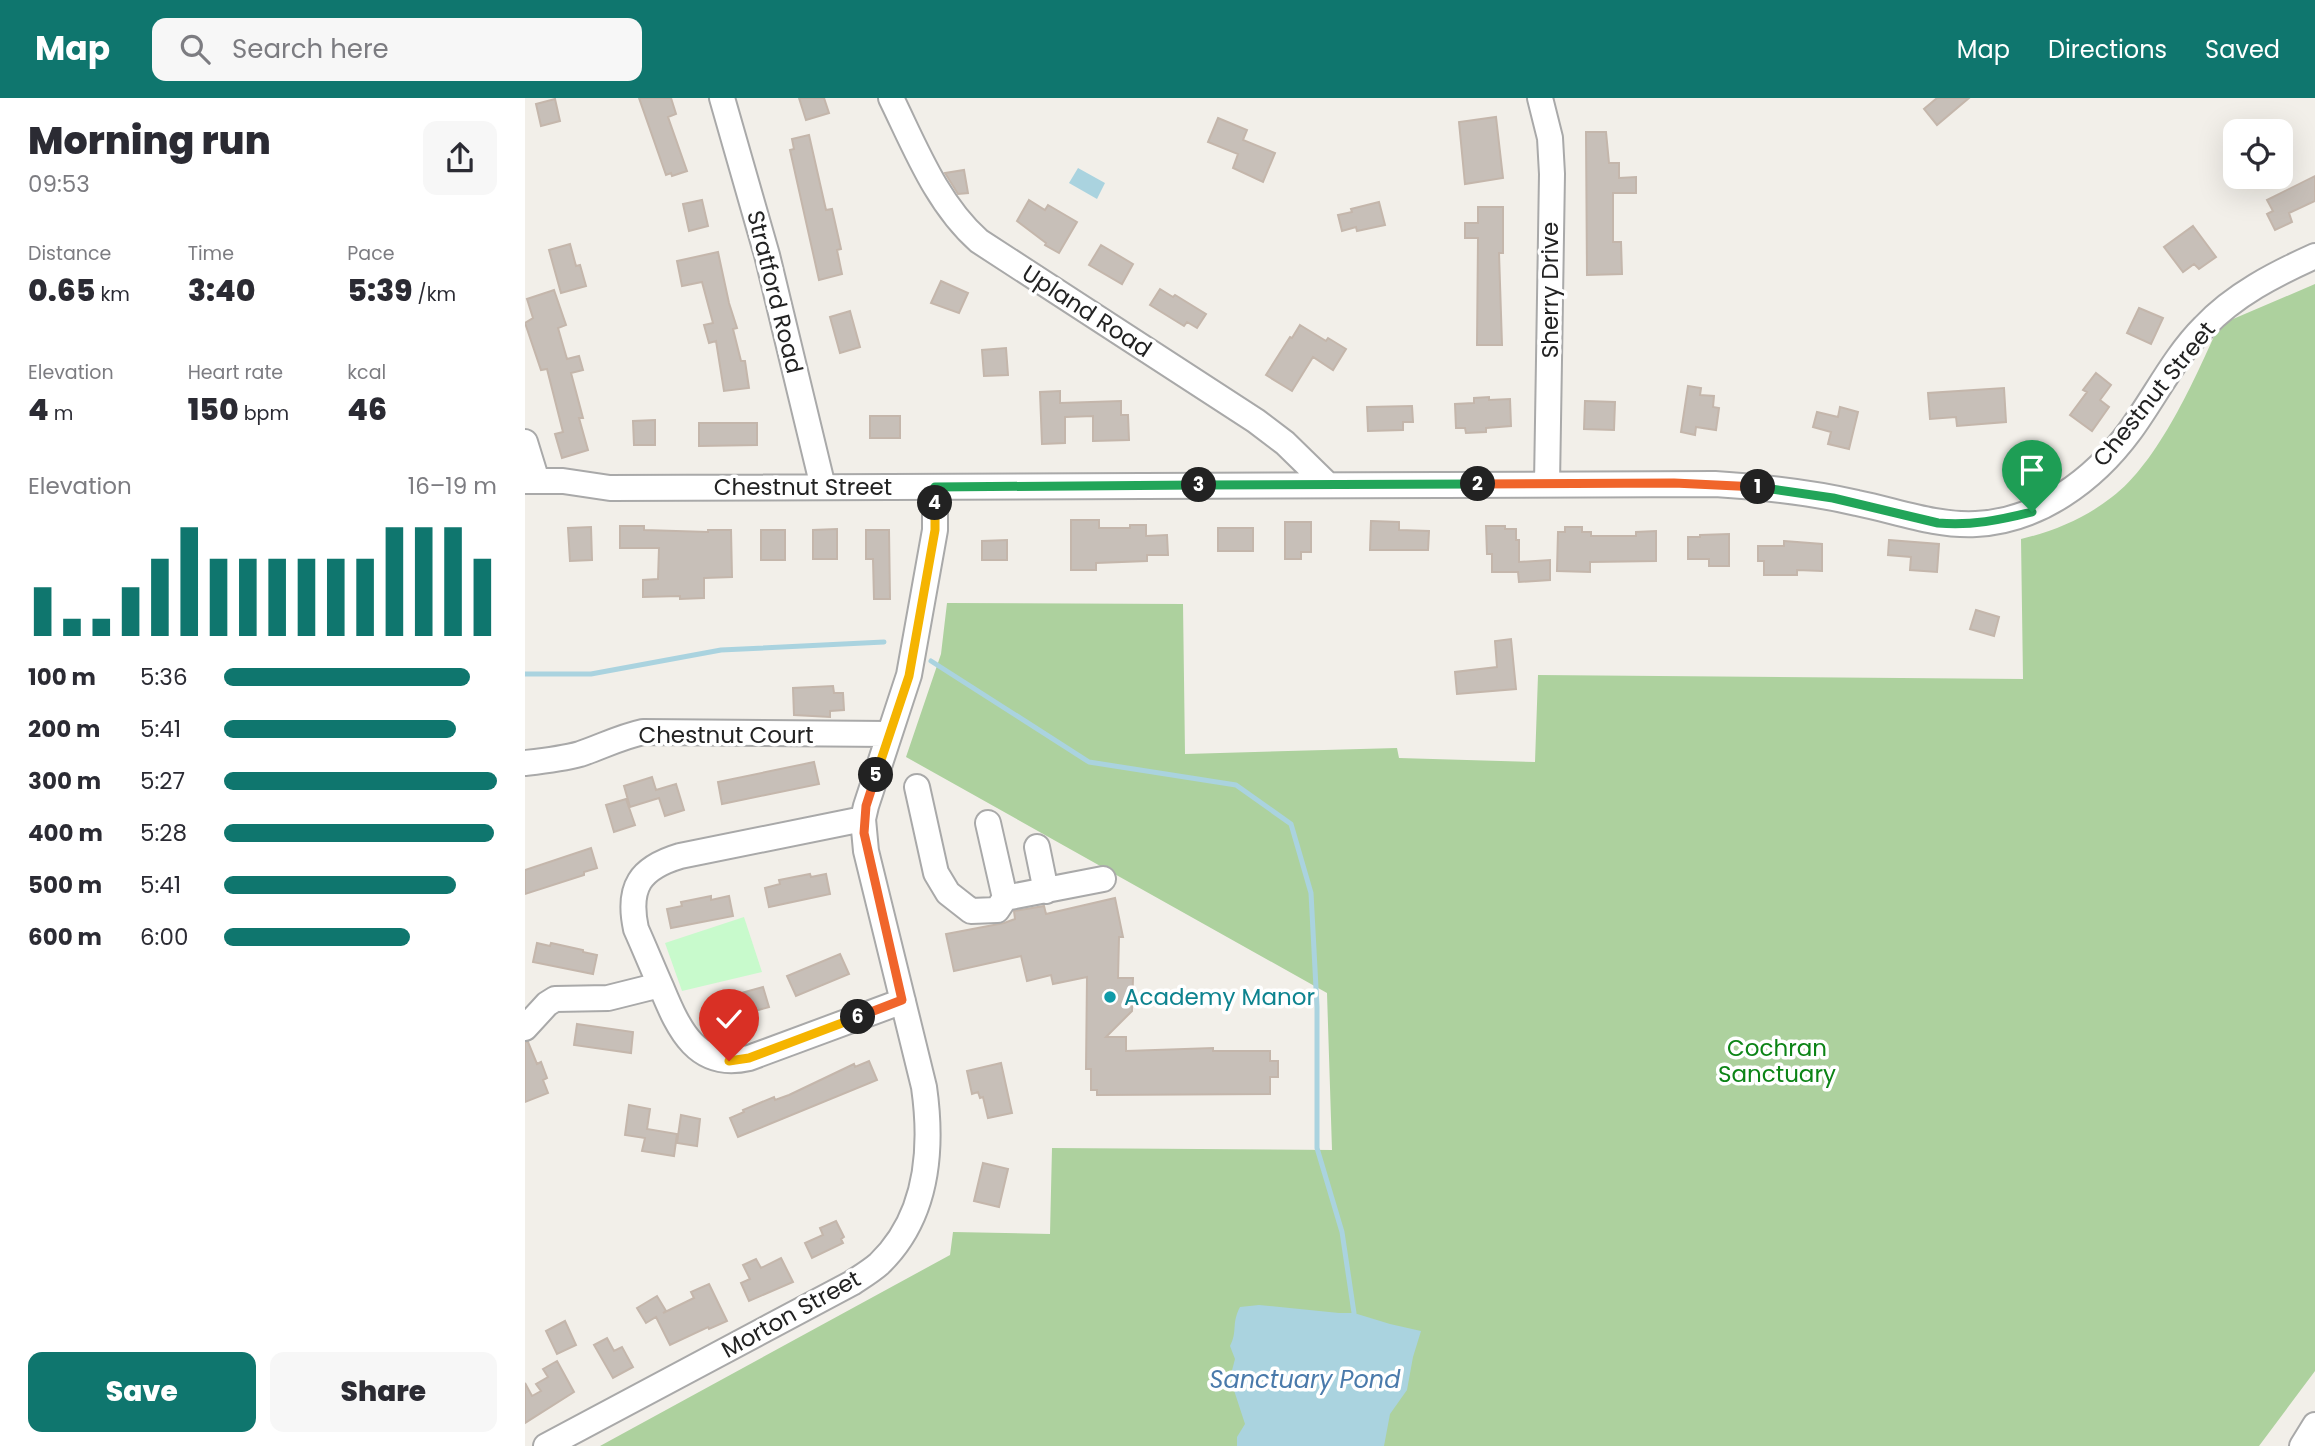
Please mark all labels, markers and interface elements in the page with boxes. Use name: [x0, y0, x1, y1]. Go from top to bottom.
search box: [152, 18, 642, 81]
text: Map: [35, 25, 110, 72]
icon: search: [176, 30, 214, 68]
text: Search here: [232, 31, 389, 67]
text: Map: [1957, 33, 2010, 66]
text: Directions: [2048, 33, 2167, 66]
text: Saved: [2205, 33, 2280, 66]
text: Morning run: [28, 114, 271, 167]
map controls: [2223, 119, 2293, 189]
button: locate: [2223, 119, 2293, 189]
button: share: [423, 121, 497, 195]
text: 09:53: [28, 168, 90, 200]
street label: Stratford Road: [739, 207, 811, 377]
street label: Sherry Drive: [1534, 222, 1566, 358]
text: Distance: [28, 240, 111, 267]
text: Time: [188, 240, 234, 267]
text: Pace: [347, 240, 395, 267]
street label: Upland Road: [1016, 257, 1158, 365]
text: 0.65: [28, 269, 95, 312]
text: 3:40: [188, 269, 255, 312]
text: 5:39: [347, 269, 413, 312]
text: km: [95, 281, 130, 308]
text: /km: [413, 281, 456, 308]
street label: Chestnut Street: [2085, 315, 2223, 473]
text: Elevation: [28, 359, 114, 386]
text: Heart rate: [188, 359, 283, 386]
text: kcal: [347, 359, 386, 386]
text: 4: [28, 388, 49, 431]
text: 150: [188, 388, 239, 431]
text: 46: [347, 388, 387, 431]
text: m: [49, 400, 73, 427]
text: bpm: [239, 400, 289, 427]
pin: [2002, 440, 2062, 512]
icon: arrive: [2013, 451, 2051, 489]
pin: 2: [1461, 466, 1495, 502]
pin: 3: [1181, 468, 1217, 502]
text: Elevation: [28, 470, 132, 502]
text: 16–19 m: [408, 470, 497, 502]
text: 2: [1472, 470, 1483, 497]
pin: 1: [1741, 470, 1775, 504]
street label: Chestnut Street: [714, 471, 892, 503]
text: 3: [1193, 471, 1204, 498]
text: 1: [1754, 473, 1761, 500]
pin: 4: [917, 486, 953, 520]
text: 4: [928, 489, 941, 516]
text: 100 m: [28, 661, 96, 693]
text: 5:36: [140, 661, 188, 693]
text: 200 m: [28, 713, 100, 745]
text: 5:41: [140, 713, 181, 745]
street label: Chestnut Court: [638, 719, 814, 751]
pin: 5: [859, 758, 893, 792]
text: 5: [869, 761, 882, 788]
text: 300 m: [28, 765, 101, 797]
text: 5:27: [140, 765, 185, 797]
text: 400 m: [28, 817, 103, 849]
text: 5:28: [140, 817, 187, 849]
text: 500 m: [28, 869, 102, 901]
text: 5:41: [140, 869, 181, 901]
text: 600 m: [28, 921, 102, 953]
text: 6:00: [140, 921, 188, 953]
place label: Academy Manor: [1124, 981, 1315, 1013]
pin: [699, 989, 759, 1061]
marker: Academy Manor: [1102, 989, 1118, 1005]
icon: check: [710, 1000, 748, 1038]
pin: 6: [841, 1000, 875, 1034]
text: 6: [851, 1003, 864, 1030]
park label: Cochran Sanctuary: [1718, 1032, 1836, 1090]
street label: Morton Street: [716, 1263, 866, 1365]
button: Save: [28, 1352, 256, 1432]
button: Share: [270, 1352, 497, 1432]
water label: Sanctuary Pond: [1210, 1363, 1401, 1396]

